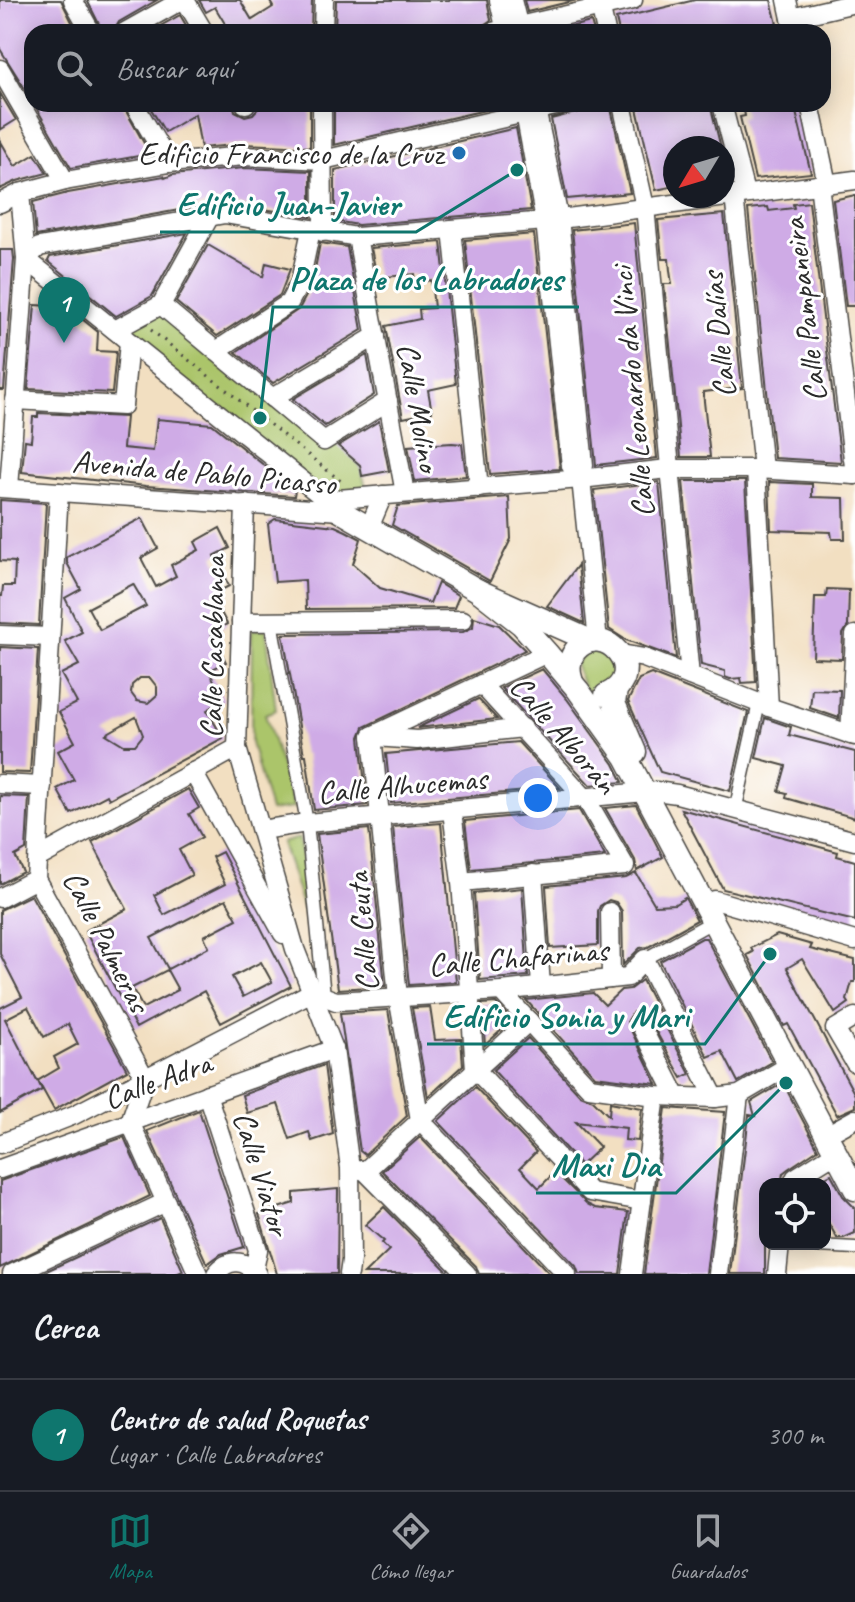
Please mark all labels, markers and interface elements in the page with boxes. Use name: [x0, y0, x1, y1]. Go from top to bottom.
search box: [24, 24, 831, 112]
icon: search: [52, 46, 96, 90]
text: Buscar aquí: [116, 49, 234, 87]
place label: Edificio Francisco de la Cruz: [138, 133, 446, 174]
north arrow: [663, 136, 735, 208]
marker: Edificio Francisco de la Cruz: [450, 144, 468, 162]
callout: Edificio Juan-Javier: [160, 174, 416, 232]
text: Edificio Juan-Javier: [176, 182, 403, 225]
street label: Calle Pampaneira: [773, 214, 836, 404]
callout: Plaza de los Labradores: [273, 249, 579, 307]
text: Plaza de los Labradores: [289, 257, 566, 300]
street label: Calle Leonardo da Vinci: [601, 261, 664, 519]
street label: Calle Dalías: [691, 267, 745, 400]
pin: 1: [38, 277, 90, 343]
street label: Calle Molino: [387, 340, 451, 478]
street label: Avenida de Pablo Picasso: [71, 441, 339, 505]
street label: Calle Casablanca: [190, 553, 235, 739]
street label: Calle Alborán: [501, 666, 628, 804]
street label: Calle Alhucemas: [316, 757, 491, 813]
your location: [518, 778, 558, 818]
street label: Calle Palmeras: [53, 863, 161, 1022]
street label: Calle Ceuta: [337, 869, 388, 993]
street label: Calle Chafarinas: [427, 929, 613, 986]
callout: Edificio Sonia y Mari: [427, 986, 705, 1044]
text: Edificio Sonia y Mari: [443, 994, 693, 1037]
street label: Calle Adra: [98, 1041, 219, 1119]
street label: Calle Viator: [223, 1106, 301, 1243]
callout: Maxi Dia: [536, 1135, 676, 1193]
text: Maxi Dia: [552, 1143, 663, 1186]
map controls: [759, 1178, 831, 1250]
button: locate: [759, 1178, 831, 1250]
text: Cerca: [32, 1305, 98, 1348]
text: Centro de salud Roquetas: [108, 1400, 366, 1438]
text: 1: [52, 1419, 64, 1452]
text: 300 m: [767, 1419, 823, 1452]
text: Lugar · Calle Labradores: [108, 1438, 321, 1471]
tab: Mapa: [108, 1509, 152, 1585]
tab: Cómo llegar: [369, 1509, 453, 1585]
tab: Guardados: [669, 1509, 747, 1585]

